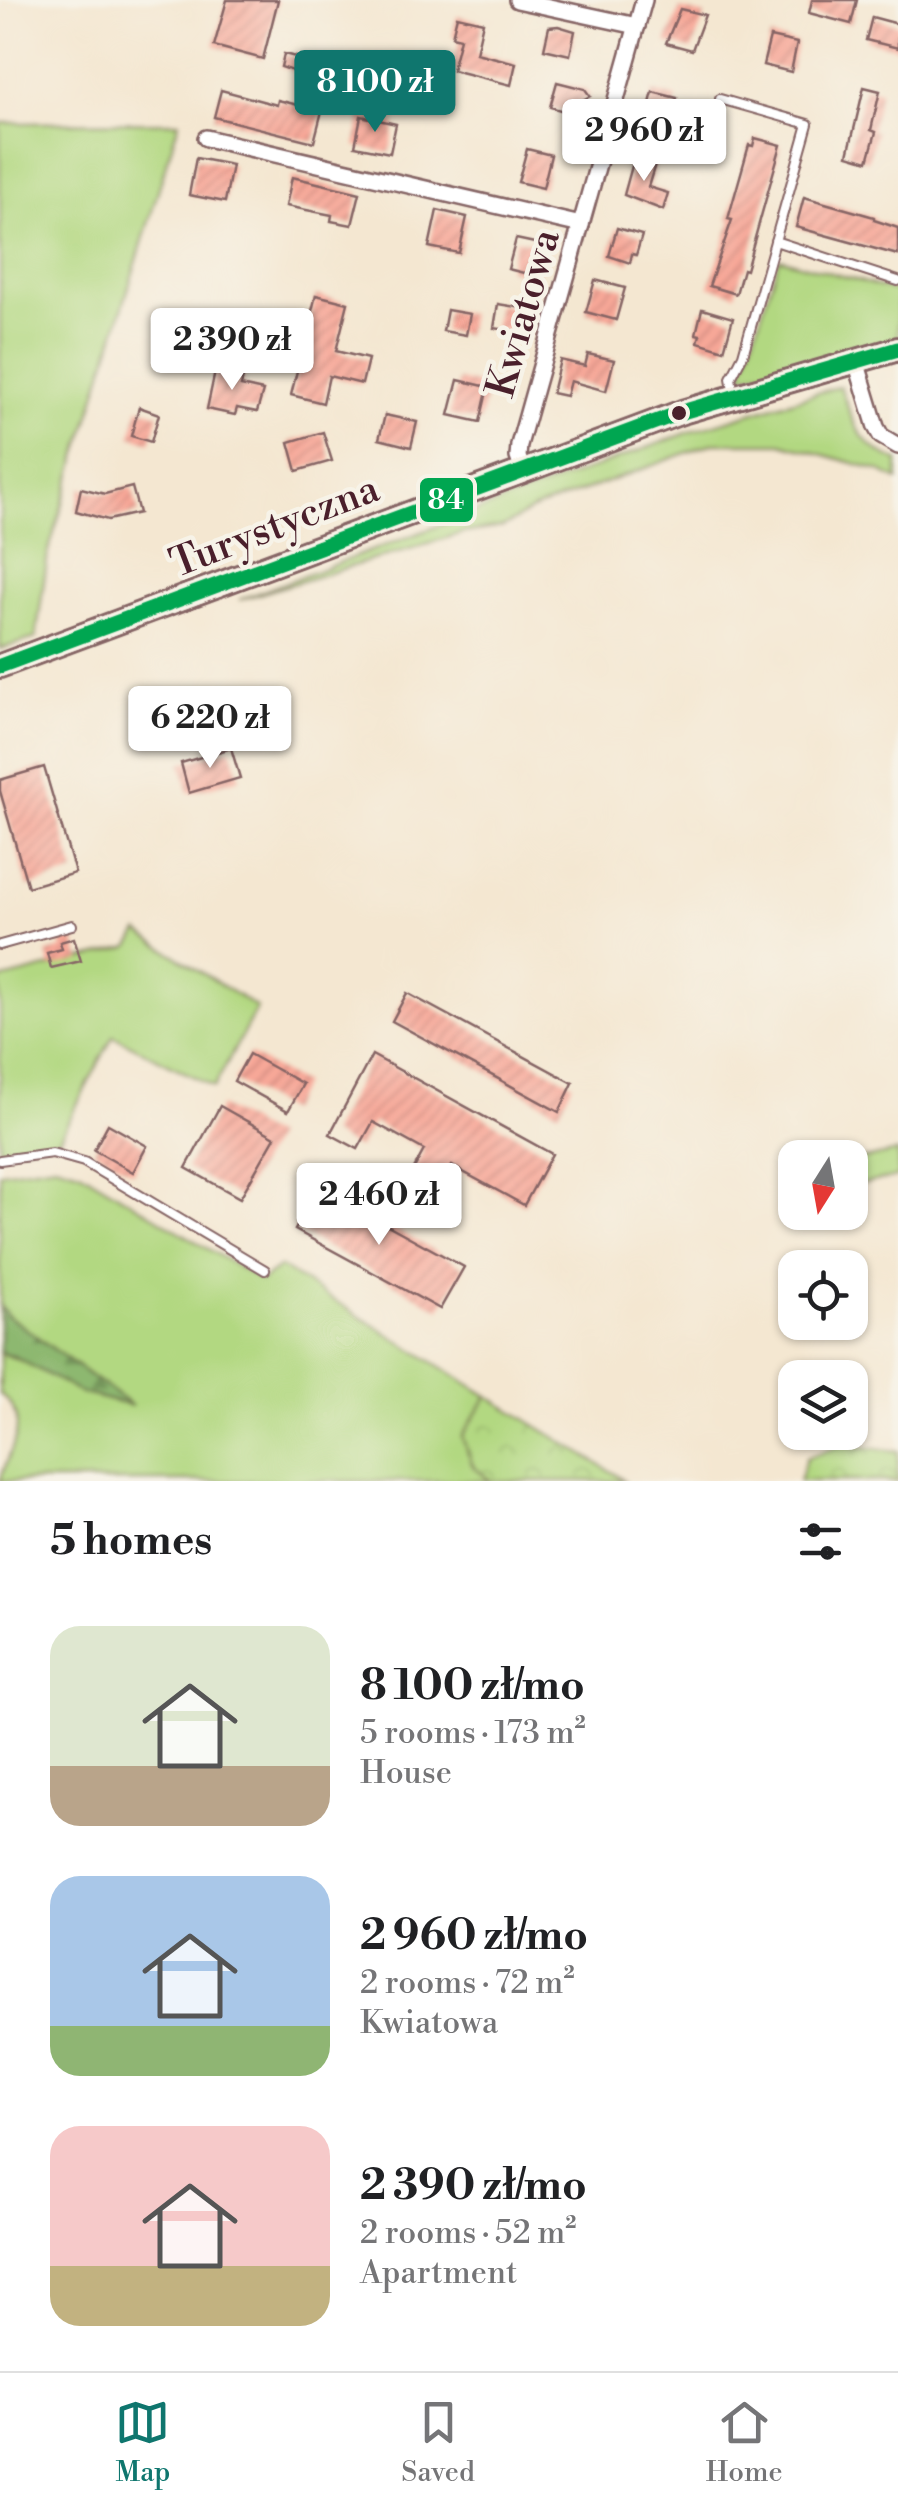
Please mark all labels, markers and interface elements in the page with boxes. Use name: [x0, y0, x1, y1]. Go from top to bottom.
pin: 8 100 zł: [272, 50, 478, 135]
text: 8 100 zł: [316, 62, 434, 102]
pin: 2 960 zł: [541, 99, 747, 184]
text: 2 960 zł: [584, 111, 704, 151]
street label: Kwiatowa: [476, 223, 572, 403]
pin: 2 390 zł: [129, 308, 335, 393]
text: 2 390 zł: [173, 320, 291, 360]
unlabelled marker: [669, 403, 689, 423]
street label: Turystyczna: [163, 464, 387, 591]
line badge: 84: [418, 476, 475, 524]
text: 84: [427, 483, 465, 518]
pin: 6 220 zł: [107, 686, 313, 771]
text: 6 220 zł: [150, 698, 270, 738]
north arrow: [778, 1140, 868, 1230]
map controls: [778, 1140, 868, 1450]
pin: 2 460 zł: [276, 1163, 482, 1248]
text: 2 460 zł: [319, 1175, 439, 1215]
button: locate: [778, 1250, 868, 1340]
button: layers: [778, 1360, 868, 1450]
icon: filters: [793, 1514, 848, 1569]
text: 5 homes: [50, 1515, 212, 1568]
text: 8 100 zł/mo: [360, 1660, 585, 1713]
icon: home: [130, 1666, 250, 1786]
text: 5 rooms · 173 m²: [360, 1713, 586, 1753]
text: House: [360, 1753, 452, 1793]
text: 2 960 zł/mo: [360, 1910, 588, 1963]
icon: home: [130, 1916, 250, 2036]
text: 2 rooms · 72 m²: [360, 1963, 575, 2003]
text: Kwiatowa: [360, 2003, 498, 2043]
text: 2 390 zł/mo: [360, 2160, 587, 2213]
icon: home: [130, 2166, 250, 2286]
text: 2 rooms · 52 m²: [360, 2213, 576, 2253]
text: Apartment: [360, 2253, 517, 2293]
tab: Map: [115, 2395, 171, 2490]
tab: Saved: [401, 2395, 475, 2490]
tab: Home: [706, 2395, 783, 2490]

